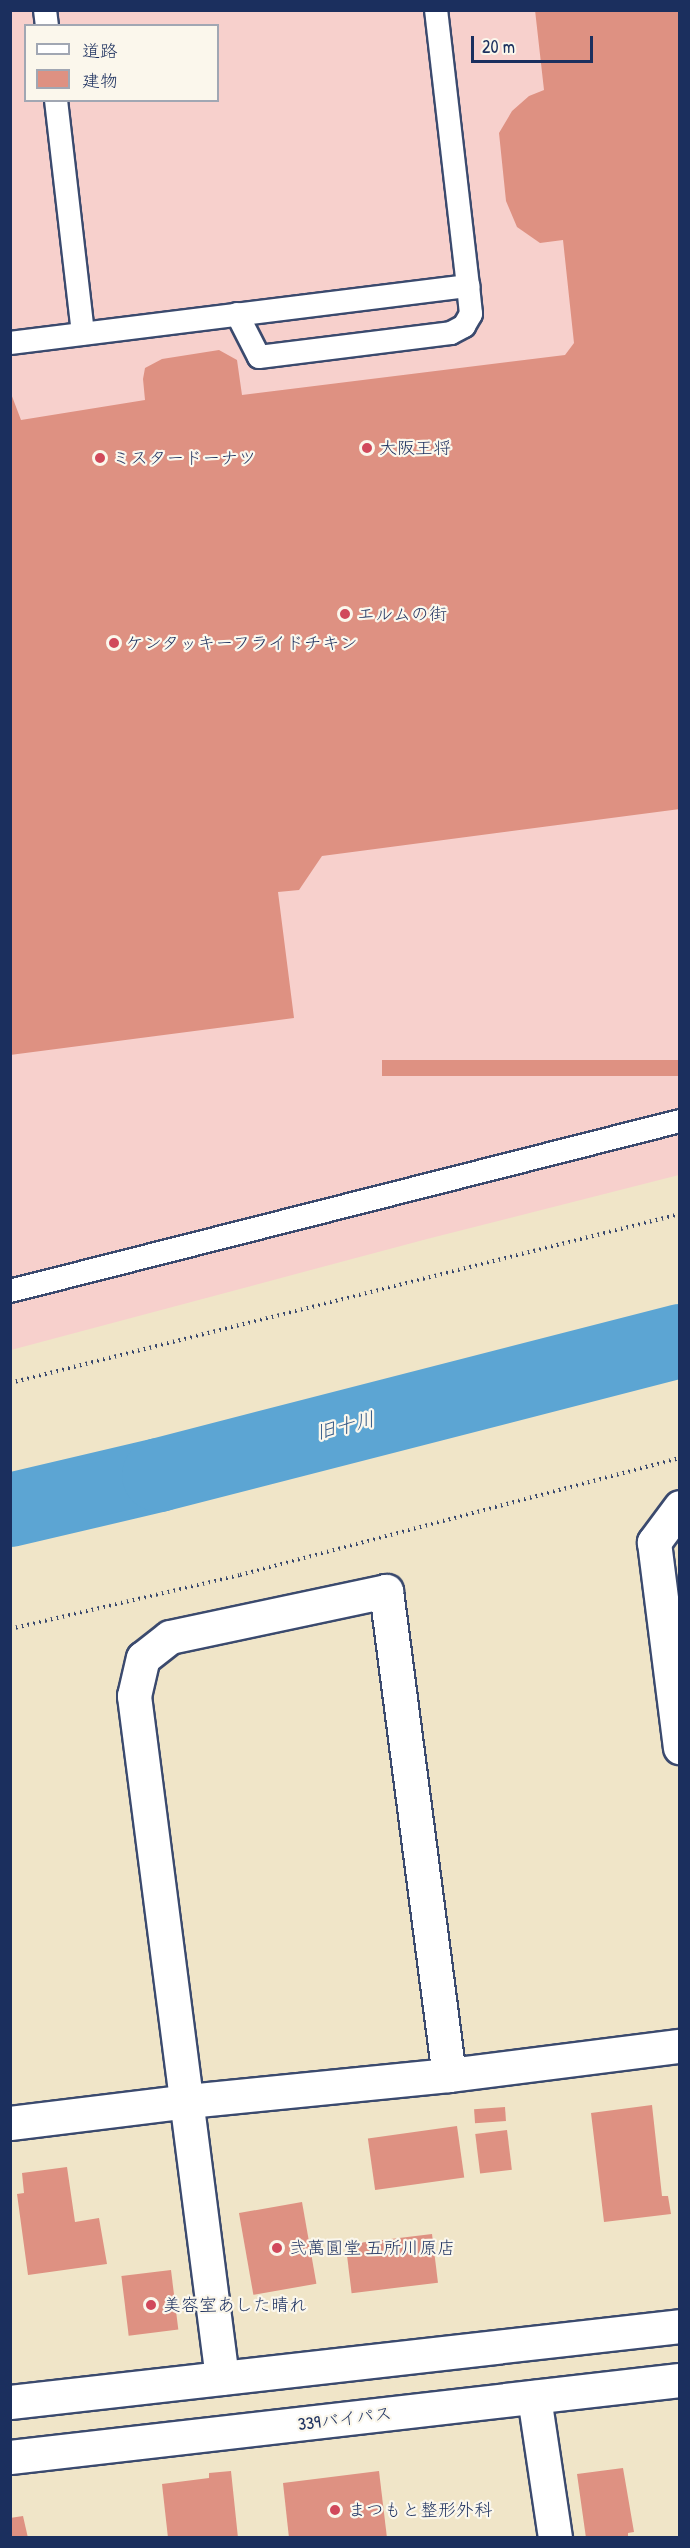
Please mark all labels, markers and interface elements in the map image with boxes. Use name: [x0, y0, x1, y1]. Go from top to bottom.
legend: [24, 24, 219, 102]
scale bar: [474, 24, 596, 62]
text: 20 m: [482, 34, 515, 59]
text: 道路: [82, 38, 118, 63]
text: 建物: [82, 68, 118, 93]
place label: 大阪王将: [379, 437, 451, 459]
marker: 大阪王将: [360, 441, 374, 455]
place label: ミスタードーナツ: [112, 447, 256, 469]
marker: ミスタードーナツ: [93, 451, 107, 465]
place label: エルムの街: [357, 603, 447, 625]
marker: エルムの街: [338, 607, 352, 621]
place label: ケンタッキーフライドチキン: [126, 632, 360, 654]
marker: ケンタッキーフライドチキン: [107, 636, 121, 650]
water label: 旧十川: [313, 1406, 377, 1444]
place label: 弐萬圓堂 五所川原店: [289, 2237, 455, 2259]
marker: 弐萬圓堂 五所川原店: [270, 2241, 284, 2255]
place label: 美容室あした晴れ: [163, 2294, 307, 2316]
marker: 美容室あした晴れ: [144, 2298, 158, 2312]
street label: 339バイパス: [297, 2403, 393, 2435]
place label: まつもと整形外科: [348, 2499, 492, 2521]
marker: まつもと整形外科: [326, 2501, 344, 2519]

